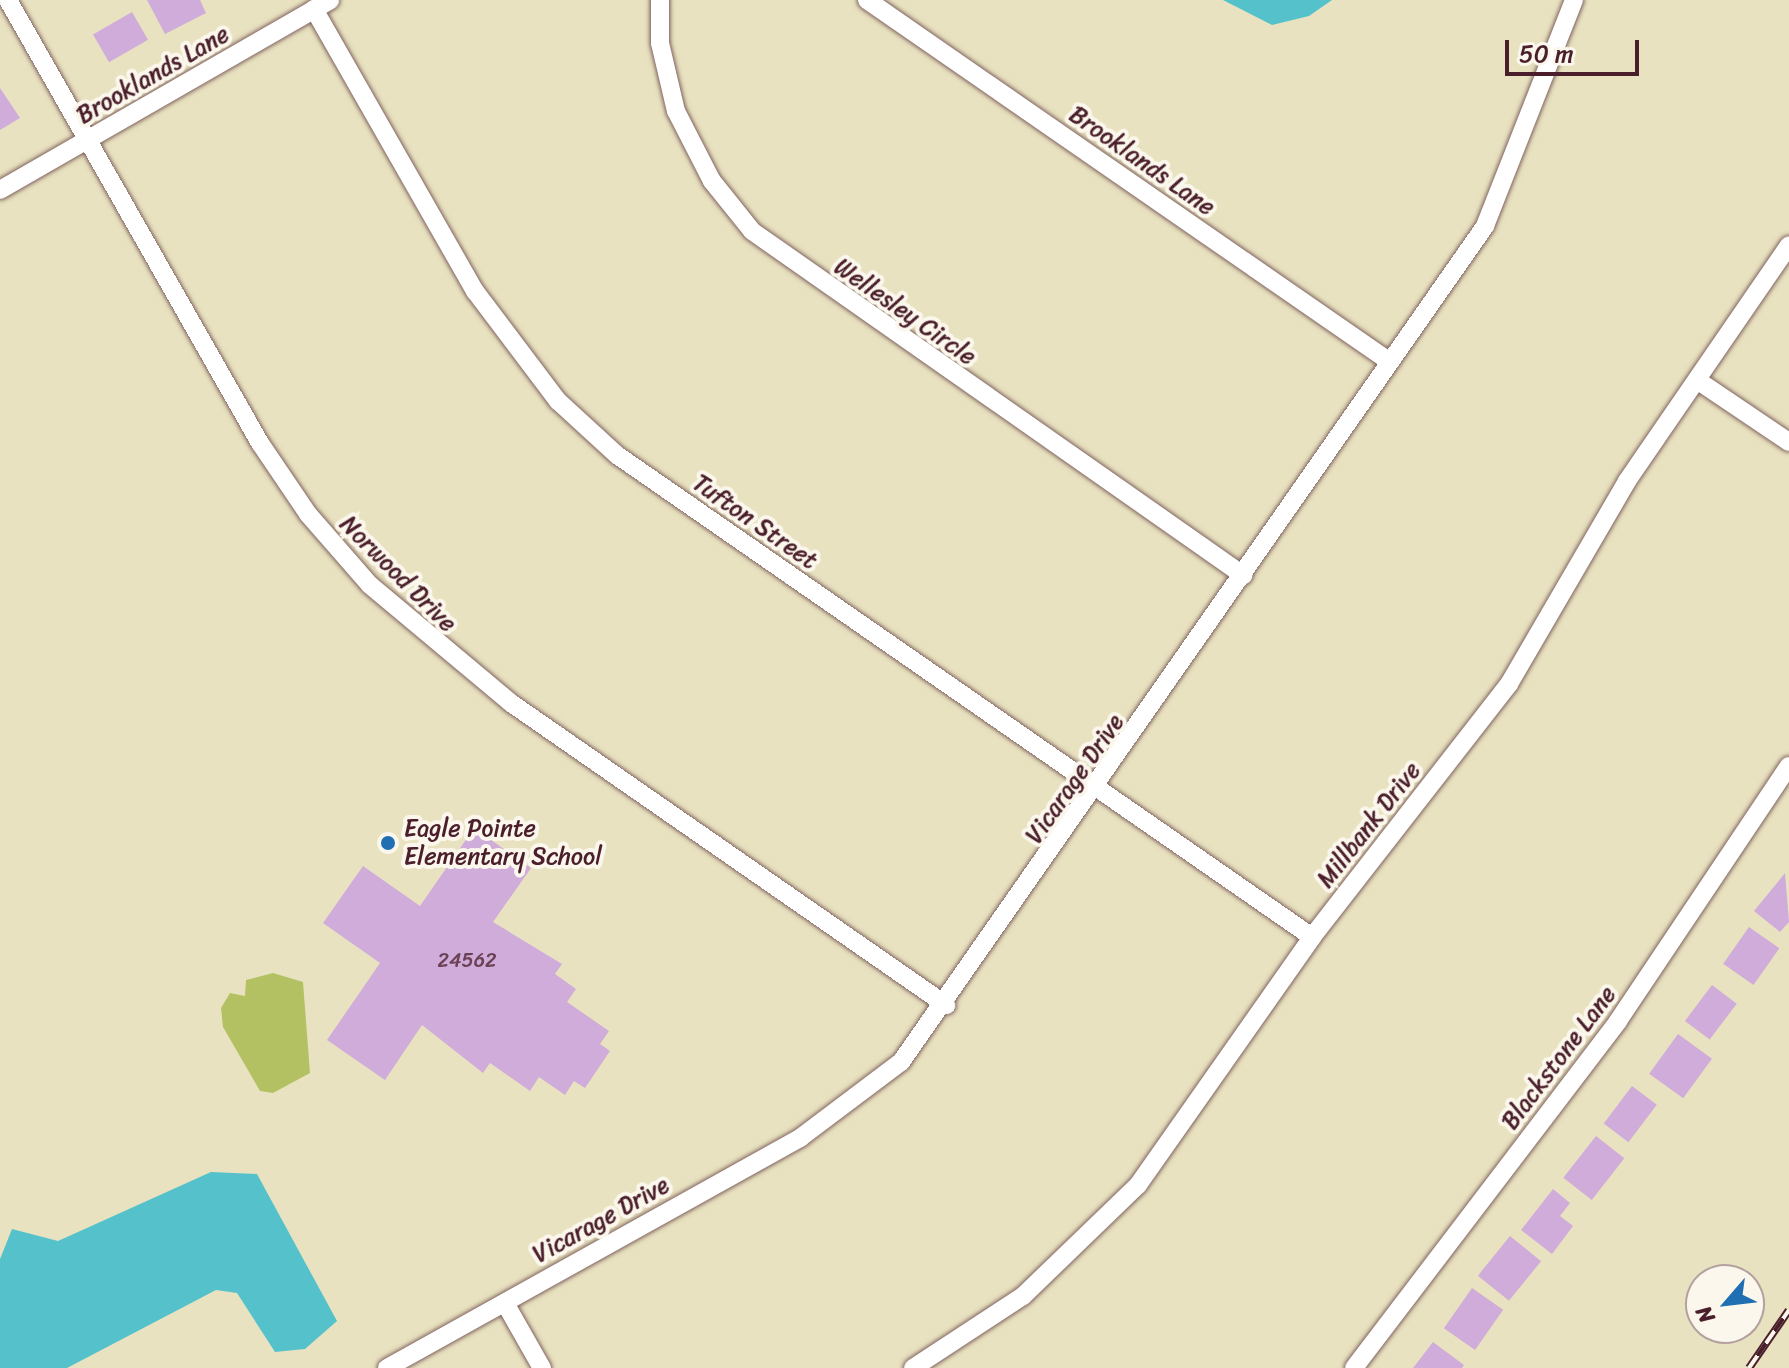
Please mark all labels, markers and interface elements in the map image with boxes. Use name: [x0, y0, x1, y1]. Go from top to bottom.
street label: Brooklands Lane: [72, 20, 234, 130]
scale bar: [1509, 24, 1643, 74]
text: 50 m: [1519, 33, 1574, 75]
street label: Brooklands Lane: [1064, 100, 1220, 222]
street label: Wellesley Circle: [829, 252, 981, 372]
street label: Tufton Street: [687, 469, 823, 575]
street label: Norwood Drive: [334, 510, 462, 638]
street label: Vicarage Drive: [1020, 709, 1130, 849]
street label: Millbank Drive: [1311, 757, 1427, 893]
place label: Eagle Pointe Elementary School: [404, 815, 602, 871]
marker: Eagle Pointe Elementary School: [379, 834, 397, 852]
house number: 24562: [437, 948, 497, 972]
street label: Blackstone Lane: [1496, 981, 1622, 1135]
street label: Vicarage Drive: [528, 1171, 674, 1269]
north arrow: [1685, 1264, 1765, 1344]
text: N: [1684, 1299, 1726, 1330]

